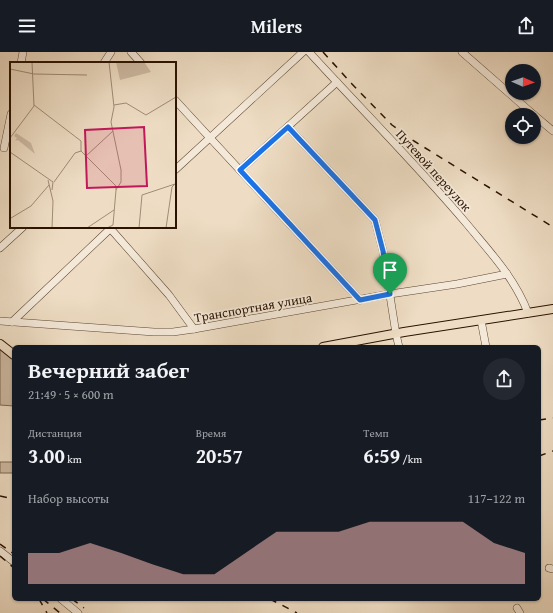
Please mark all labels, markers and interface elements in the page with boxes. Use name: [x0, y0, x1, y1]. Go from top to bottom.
text: Milers: [251, 13, 302, 40]
icon: menu: [16, 15, 38, 37]
icon: share: [515, 15, 537, 37]
inset map: [10, 62, 176, 228]
north arrow: [505, 64, 541, 100]
map controls: [505, 64, 541, 144]
button: locate: [505, 108, 541, 144]
street label: Путевой переулок: [392, 125, 476, 216]
pin: [373, 253, 407, 294]
icon: arrive: [379, 259, 401, 281]
street label: Транспортная улица: [193, 288, 314, 327]
text: Вечерний забег: [28, 354, 189, 386]
button: share: [483, 358, 525, 400]
text: 21:49 · 5 × 600 m: [28, 385, 114, 404]
text: Дистанция: [28, 425, 82, 441]
text: Время: [196, 425, 226, 441]
text: Темп: [363, 425, 389, 441]
text: 3.00: [28, 441, 65, 470]
text: 20:57: [196, 441, 243, 470]
text: 6:59: [363, 441, 400, 470]
text: km: [65, 451, 82, 467]
text: /km: [400, 451, 422, 467]
text: Набор высоты: [28, 489, 109, 508]
text: 117–122 m: [468, 489, 525, 508]

